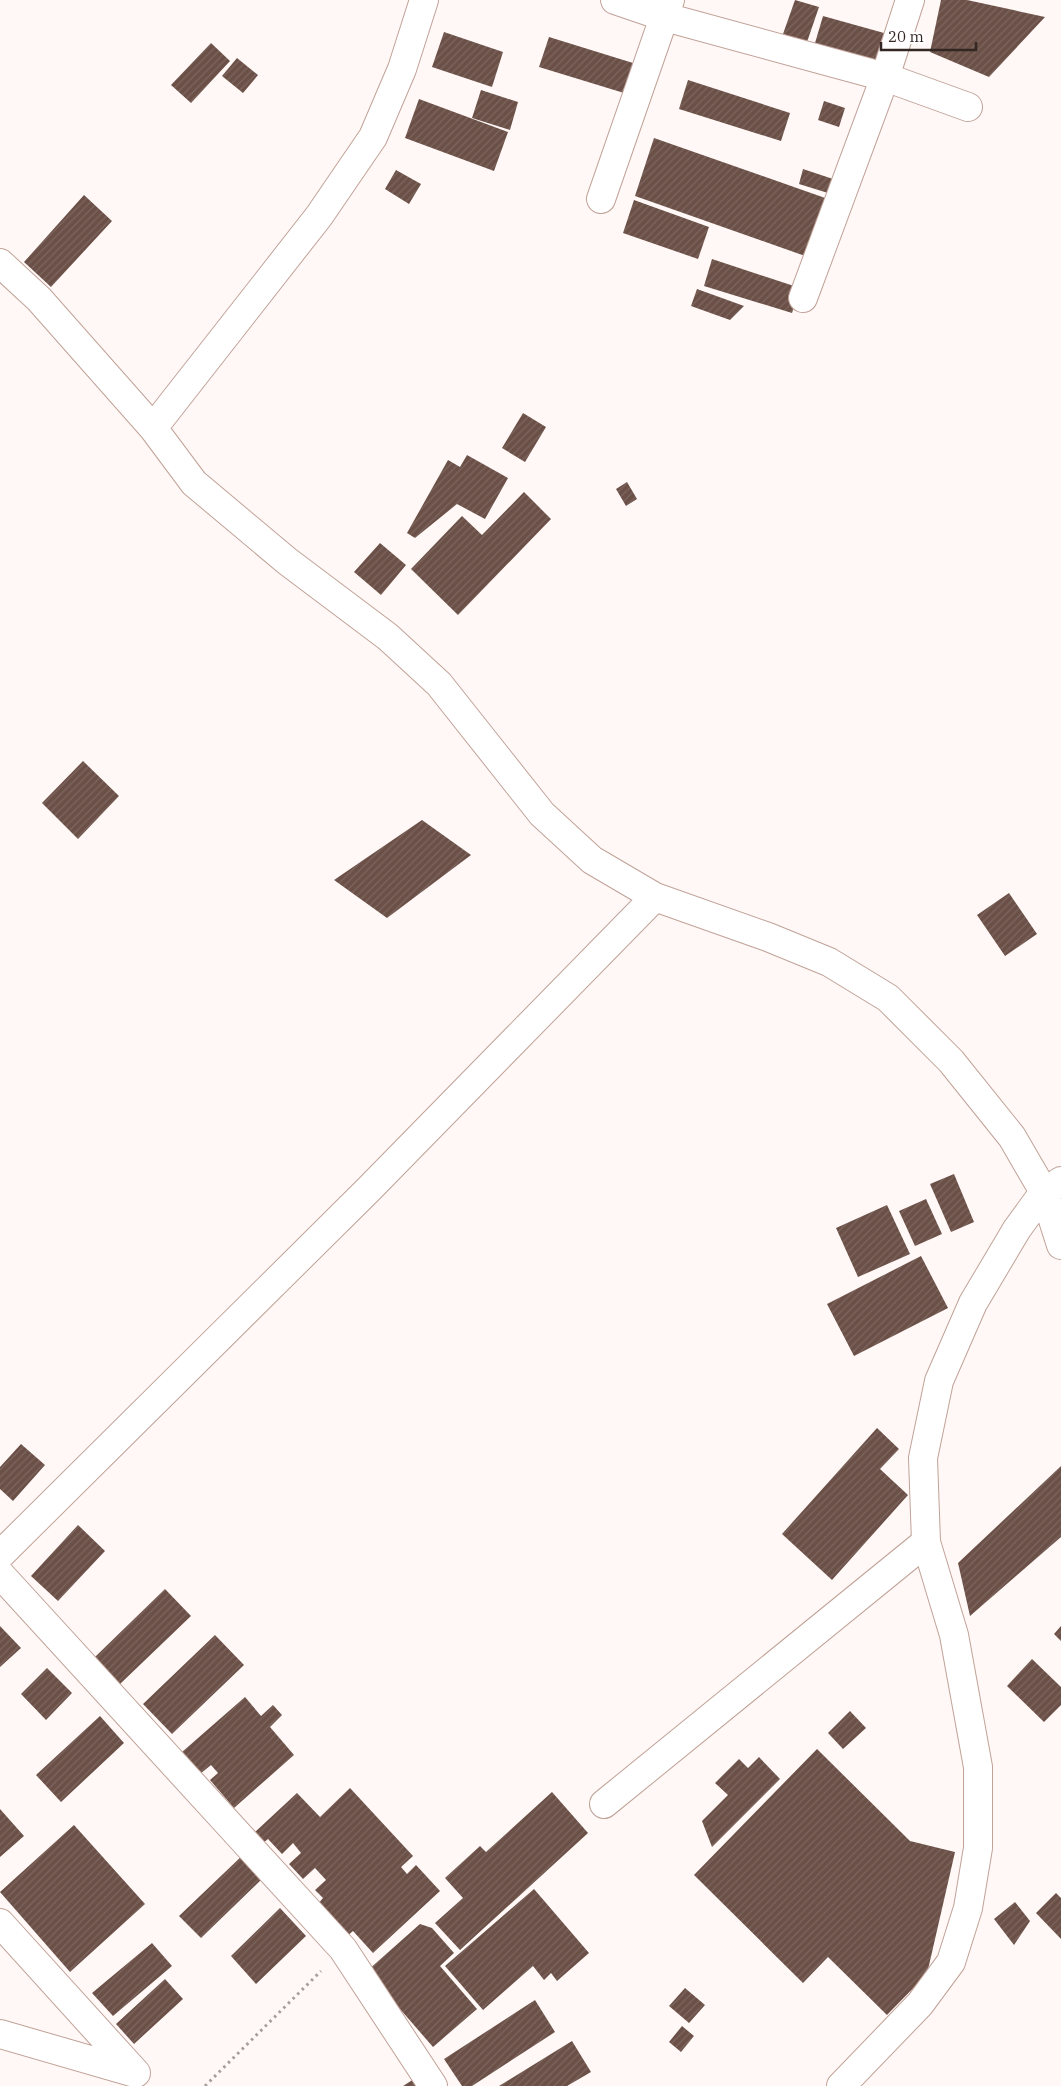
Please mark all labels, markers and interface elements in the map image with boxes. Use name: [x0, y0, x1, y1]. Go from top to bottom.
scale bar: [881, 20, 976, 52]
text: 20 m: [888, 27, 924, 46]

